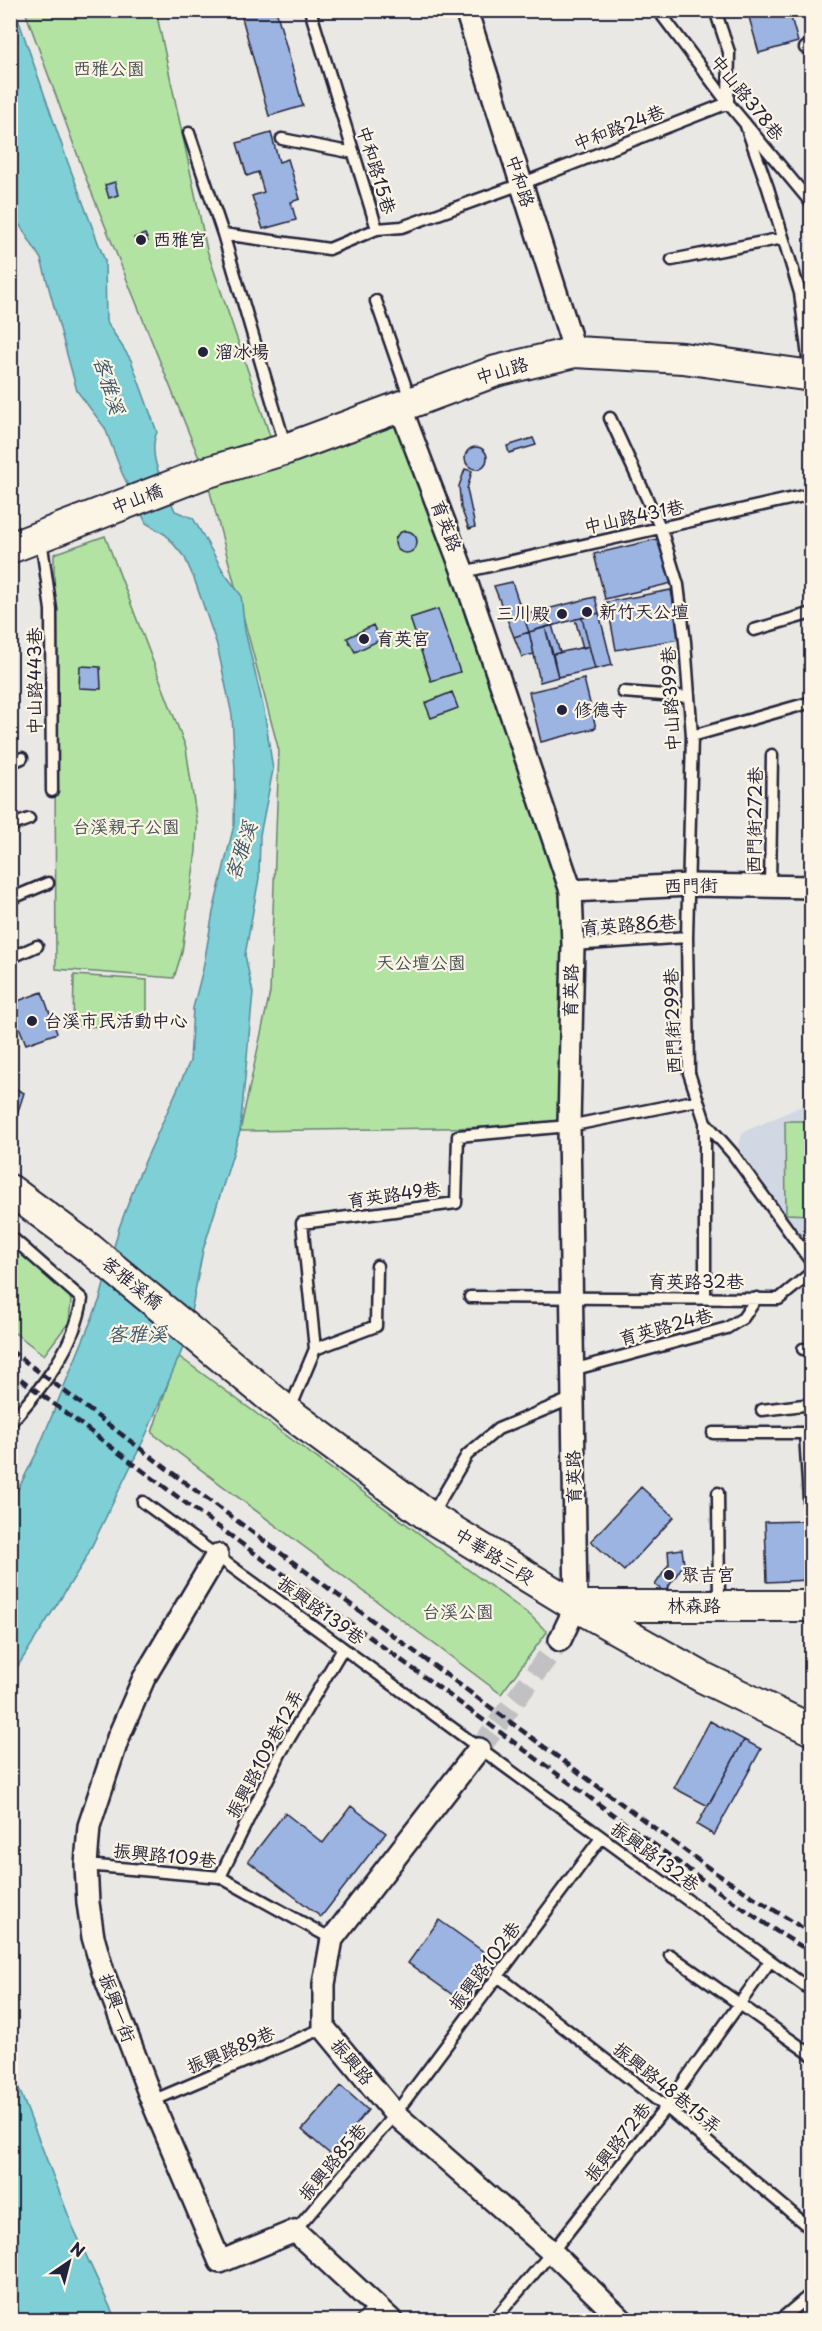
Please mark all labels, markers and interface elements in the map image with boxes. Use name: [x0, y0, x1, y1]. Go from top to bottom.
street label: 中山路378巷: [705, 48, 792, 146]
park label: 西雅公園: [73, 54, 145, 81]
street label: 中和路24巷: [569, 97, 668, 156]
street label: 中和路15巷: [351, 122, 404, 217]
street label: 中和路: [500, 151, 543, 210]
place label: 西雅宮: [153, 225, 207, 252]
marker: 西雅宮: [134, 233, 148, 247]
place label: 溜冰場: [215, 337, 269, 364]
marker: 溜冰場: [196, 345, 210, 359]
street label: 中山路: [472, 349, 531, 390]
water label: 客雅溪: [87, 352, 133, 419]
street label: 中山橋: [106, 475, 167, 520]
street label: 中山路431巷: [581, 492, 686, 539]
street label: 育英路: [425, 495, 470, 556]
place label: 新竹天公壇: [599, 597, 689, 624]
place label: 三川殿: [496, 599, 550, 626]
marker: 新竹天公壇: [580, 605, 594, 619]
marker: 三川殿: [555, 607, 569, 621]
place label: 育英宮: [376, 624, 430, 651]
street label: 中山路443巷: [20, 627, 47, 735]
marker: 育英宮: [357, 632, 371, 646]
street label: 中山路399巷: [653, 646, 686, 752]
place label: 修德寺: [574, 695, 628, 722]
marker: 修德寺: [555, 703, 569, 717]
street label: 西門街272巷: [739, 766, 768, 874]
park label: 台溪親子公園: [72, 812, 180, 839]
water label: 客雅溪: [216, 816, 264, 884]
street label: 西門街: [664, 871, 718, 898]
street label: 育英路86巷: [580, 907, 677, 940]
park label: 天公壇公園: [376, 948, 466, 975]
street label: 育英路: [556, 964, 583, 1018]
street label: 西門街299巷: [656, 967, 687, 1075]
place label: 台溪市民活動中心: [44, 1006, 188, 1033]
marker: 台溪市民活動中心: [25, 1014, 39, 1028]
street label: 育英路49巷: [345, 1174, 442, 1213]
street label: 客雅溪橋: [96, 1249, 169, 1315]
street label: 育英路32巷: [648, 1267, 744, 1294]
street label: 育英路24巷: [616, 1300, 716, 1351]
water label: 客雅溪: [107, 1318, 168, 1348]
street label: 育英路: [559, 1450, 586, 1504]
street label: 中華路三段: [449, 1519, 540, 1590]
place label: 聚吉宮: [681, 1560, 735, 1587]
marker: 聚吉宮: [662, 1568, 676, 1582]
street label: 振興路139巷: [273, 1569, 371, 1651]
street label: 林森路: [667, 1591, 721, 1618]
park label: 台溪公園: [422, 1597, 494, 1624]
street label: 振興路109巷12弄: [218, 1684, 309, 1823]
street label: 振興路132巷: [606, 1814, 706, 1897]
street label: 振興路109巷: [112, 1836, 218, 1873]
street label: 振興路102巷: [441, 1915, 526, 2015]
street label: 振興一街: [93, 1969, 143, 2046]
street label: 振興路89巷: [182, 2018, 279, 2079]
street label: 振興路: [325, 2032, 381, 2090]
street label: 振興路48巷15弄: [608, 2035, 728, 2139]
street label: 振興路72巷: [577, 2095, 657, 2187]
street label: 振興路85巷: [291, 2116, 372, 2206]
north arrow: [39, 2232, 99, 2292]
text: N: [66, 2235, 90, 2262]

